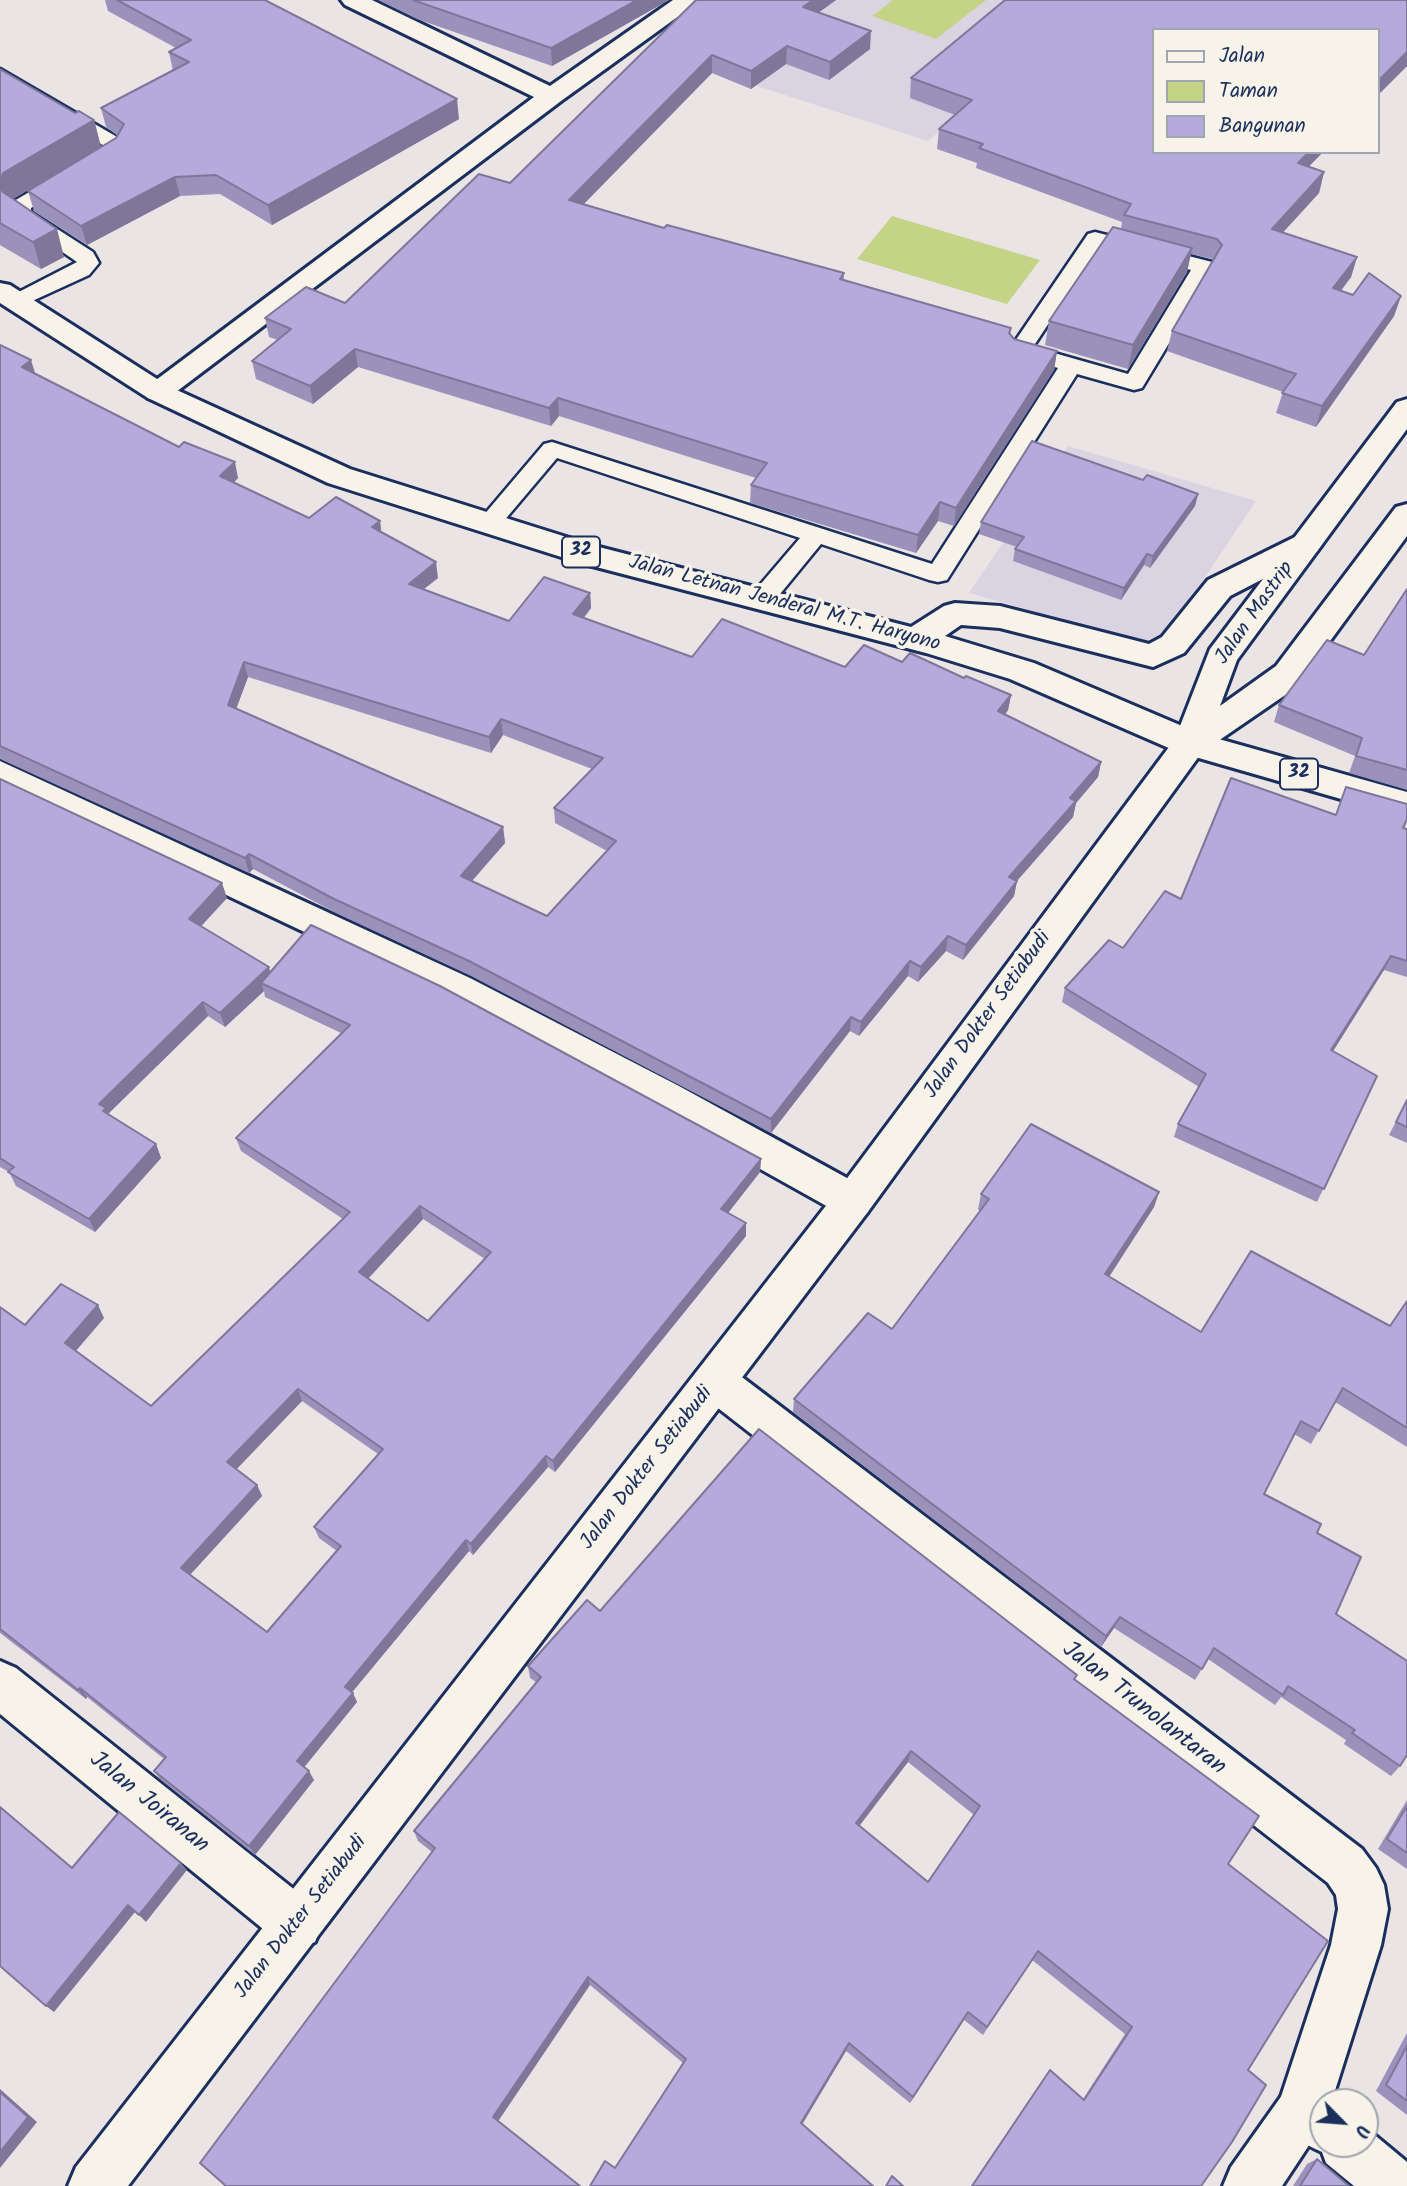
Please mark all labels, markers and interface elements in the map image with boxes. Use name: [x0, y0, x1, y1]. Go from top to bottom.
legend: [1152, 28, 1379, 154]
text: Jalan: [1219, 40, 1265, 73]
text: Taman: [1219, 75, 1278, 108]
text: Bangunan: [1219, 110, 1306, 143]
road number: 32: [562, 537, 600, 568]
street label: Jalan Letnan Jenderal M.T. Haryono: [625, 551, 943, 659]
street label: Jalan Mastrip: [1211, 558, 1301, 670]
road number: 32: [1280, 758, 1318, 790]
street label: Jalan Dokter Setiabudi: [920, 928, 1058, 1104]
street label: Jalan Dokter Setiabudi: [576, 1382, 720, 1556]
street label: Jalan Trunolantaran: [1055, 1637, 1231, 1783]
street label: Jalan Joiranan: [82, 1747, 214, 1861]
street label: Jalan Dokter Setiabudi: [230, 1831, 374, 2005]
north arrow: [1309, 2088, 1379, 2158]
text: U: [1345, 2120, 1377, 2142]

